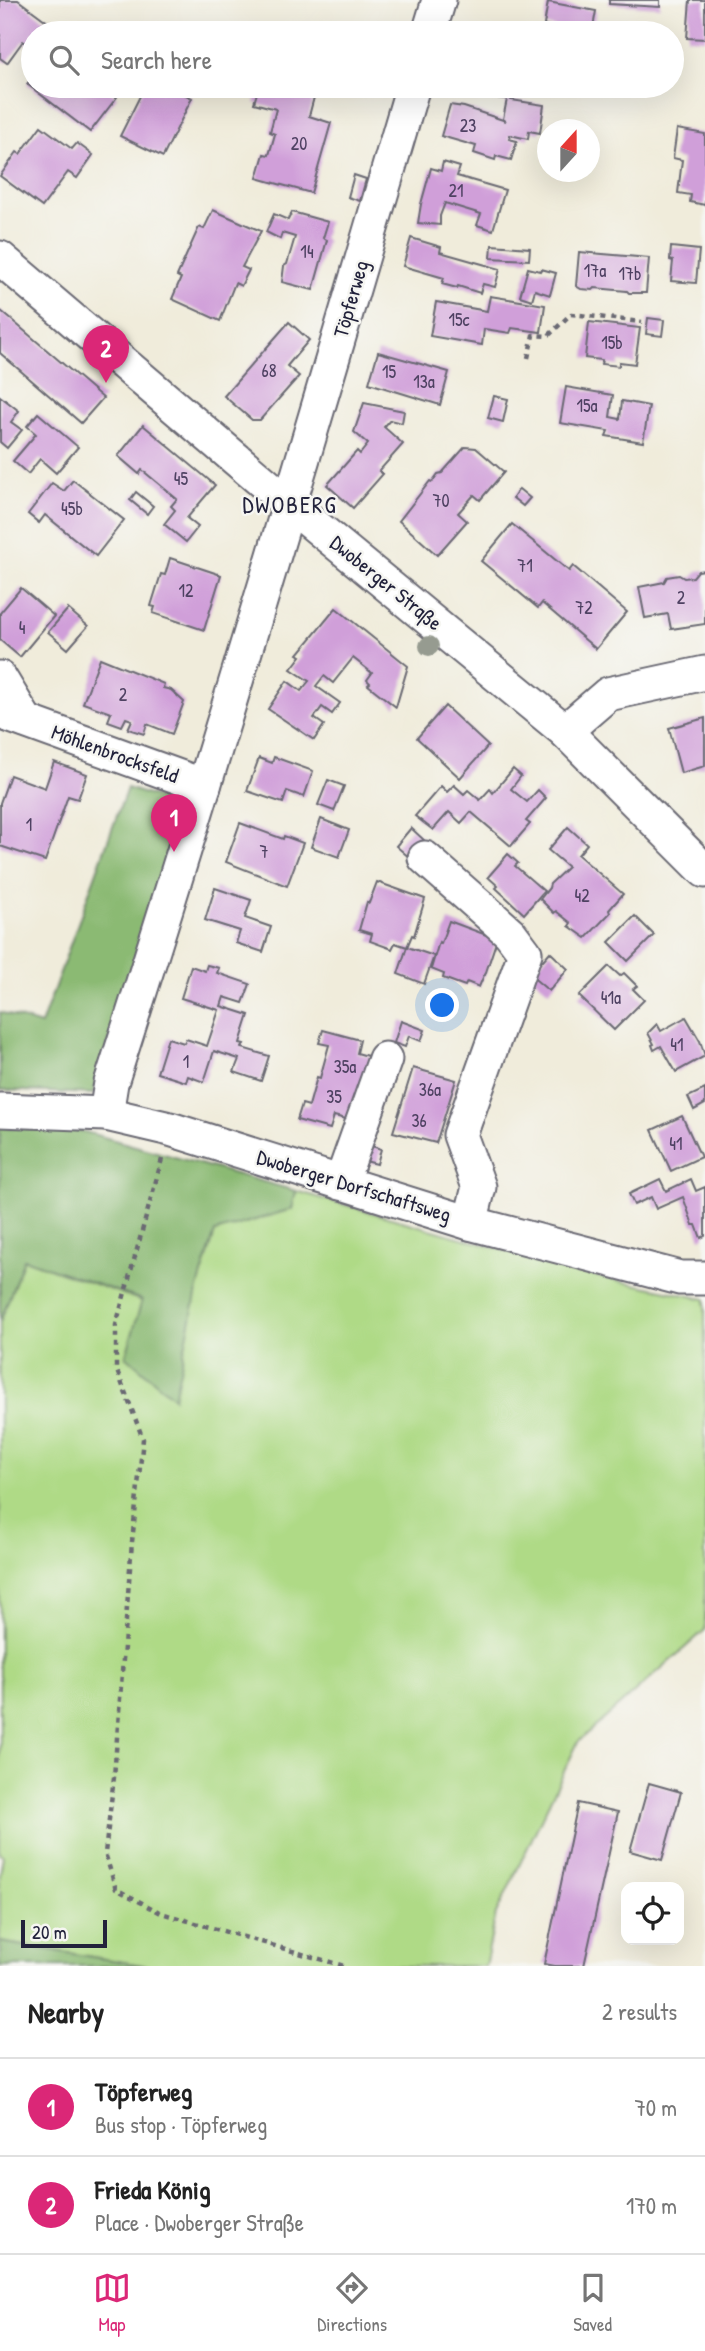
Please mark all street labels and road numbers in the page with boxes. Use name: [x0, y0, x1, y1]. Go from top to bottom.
street label: Töpferweg: [326, 257, 375, 341]
street label: Dwoberger Straße: [324, 528, 448, 637]
street label: Möhlenbrocksfeld: [48, 717, 183, 790]
street label: Dwoberger Dorfschaftsweg: [254, 1142, 455, 1229]

